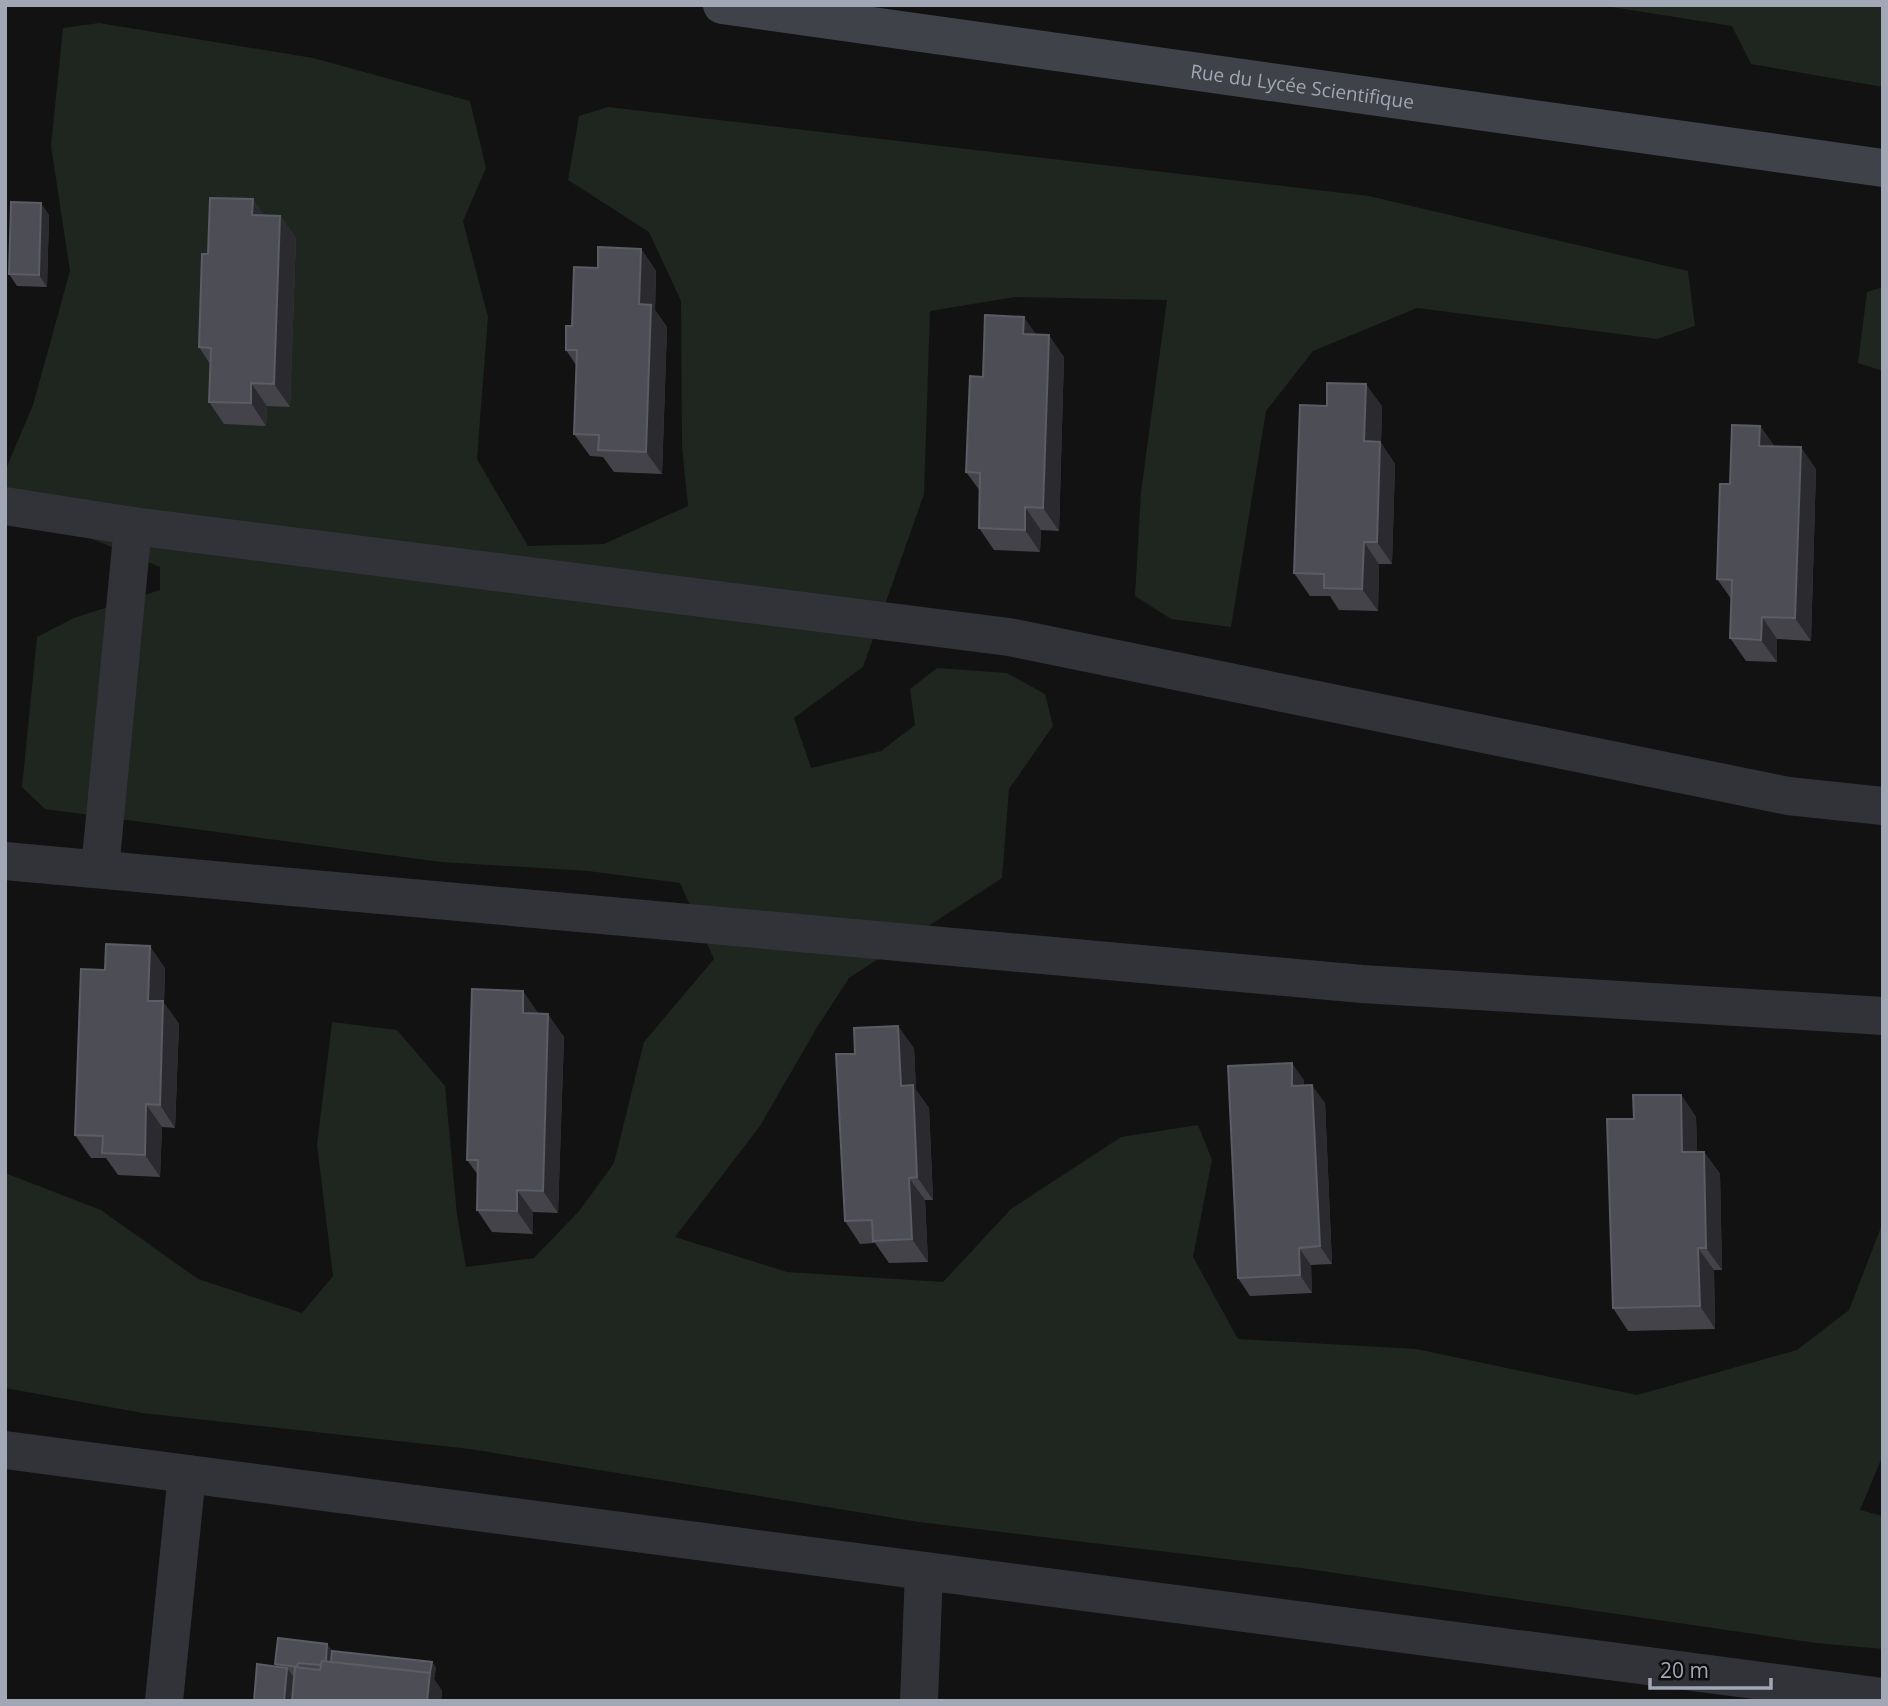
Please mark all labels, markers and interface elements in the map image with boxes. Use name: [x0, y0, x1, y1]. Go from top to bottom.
street label: Rue du Lycée Scientifique: [1189, 58, 1416, 115]
scale bar: [1650, 1646, 1771, 1690]
text: 20 m: [1660, 1656, 1709, 1684]

